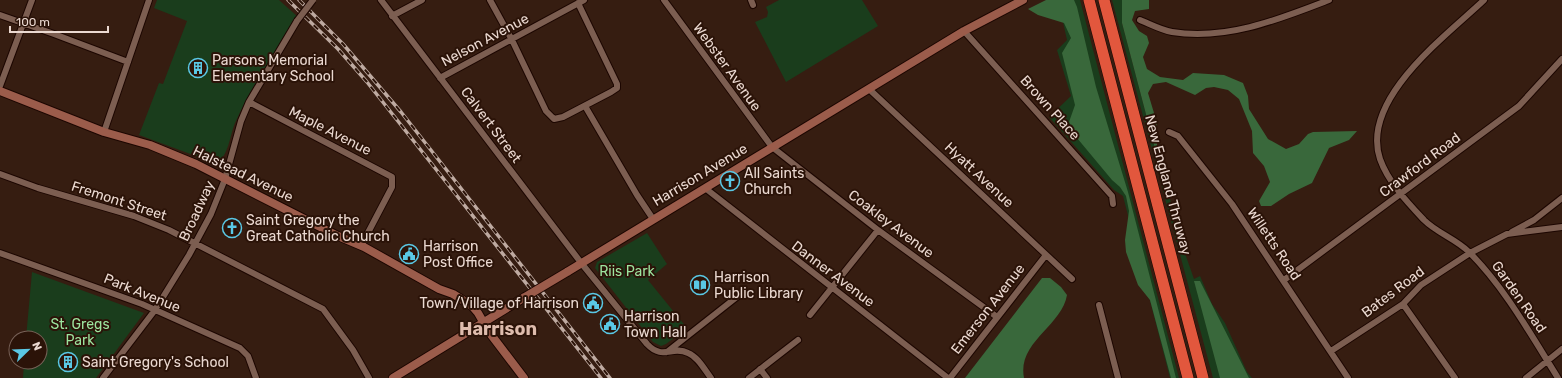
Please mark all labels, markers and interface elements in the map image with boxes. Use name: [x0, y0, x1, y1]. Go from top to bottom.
scale bar: [10, 8, 108, 34]
street label: Nelson Avenue: [438, 10, 532, 70]
text: 100 m: [16, 15, 50, 29]
street label: Webster Avenue: [689, 20, 765, 114]
place label: Parsons Memorial Elementary School: [212, 52, 334, 85]
building icon: Parsons Memorial Elementary School: [187, 57, 209, 79]
street label: Brown Place: [1017, 72, 1084, 144]
street label: Calvert Street: [457, 84, 525, 167]
street label: Maple Avenue: [286, 103, 374, 159]
street label: New England Thruway: [1141, 113, 1195, 257]
street label: Crawford Road: [1376, 129, 1464, 201]
street label: Hyatt Avenue: [941, 139, 1017, 211]
street label: Harrison Avenue: [650, 140, 751, 210]
street label: Halstead Avenue: [190, 142, 296, 206]
place label: All Saints Church: [744, 165, 804, 198]
church icon: All Saints Church: [719, 170, 741, 192]
street label: Fremont Street: [69, 178, 169, 225]
street label: Broadway: [176, 178, 219, 244]
street label: Coakley Avenue: [845, 186, 937, 262]
street label: Willetts Road: [1243, 204, 1305, 284]
place label: Saint Gregory the Great Catholic Church: [246, 212, 390, 245]
church icon: Saint Gregory the Great Catholic Church: [221, 217, 243, 239]
street label: Danner Avenue: [788, 237, 878, 311]
place label: Harrison Post Office: [423, 238, 493, 271]
public building icon: Harrison Post Office: [398, 243, 420, 265]
street label: Garden Road: [1488, 258, 1550, 336]
street label: Emerson Avenue: [947, 260, 1029, 358]
park label: Riis Park: [599, 263, 656, 280]
street label: Bates Road: [1358, 263, 1428, 321]
place label: Harrison Public Library: [714, 269, 804, 302]
street label: Park Avenue: [101, 270, 183, 316]
library icon: Harrison Public Library: [689, 274, 711, 296]
public building icon: Town/Village of Harrison: [582, 292, 604, 314]
place label: Town/Village of Harrison: [419, 295, 579, 312]
place label: Harrison Town Hall: [624, 308, 686, 341]
public building icon: Harrison Town Hall: [599, 313, 621, 335]
park label: St. Gregs Park: [50, 316, 110, 349]
district label: Harrison: [459, 318, 537, 340]
north arrow: [8, 330, 48, 370]
text: N: [29, 340, 44, 353]
building icon: Saint Gregory's School: [57, 351, 79, 373]
place label: Saint Gregory's School: [82, 354, 229, 371]

